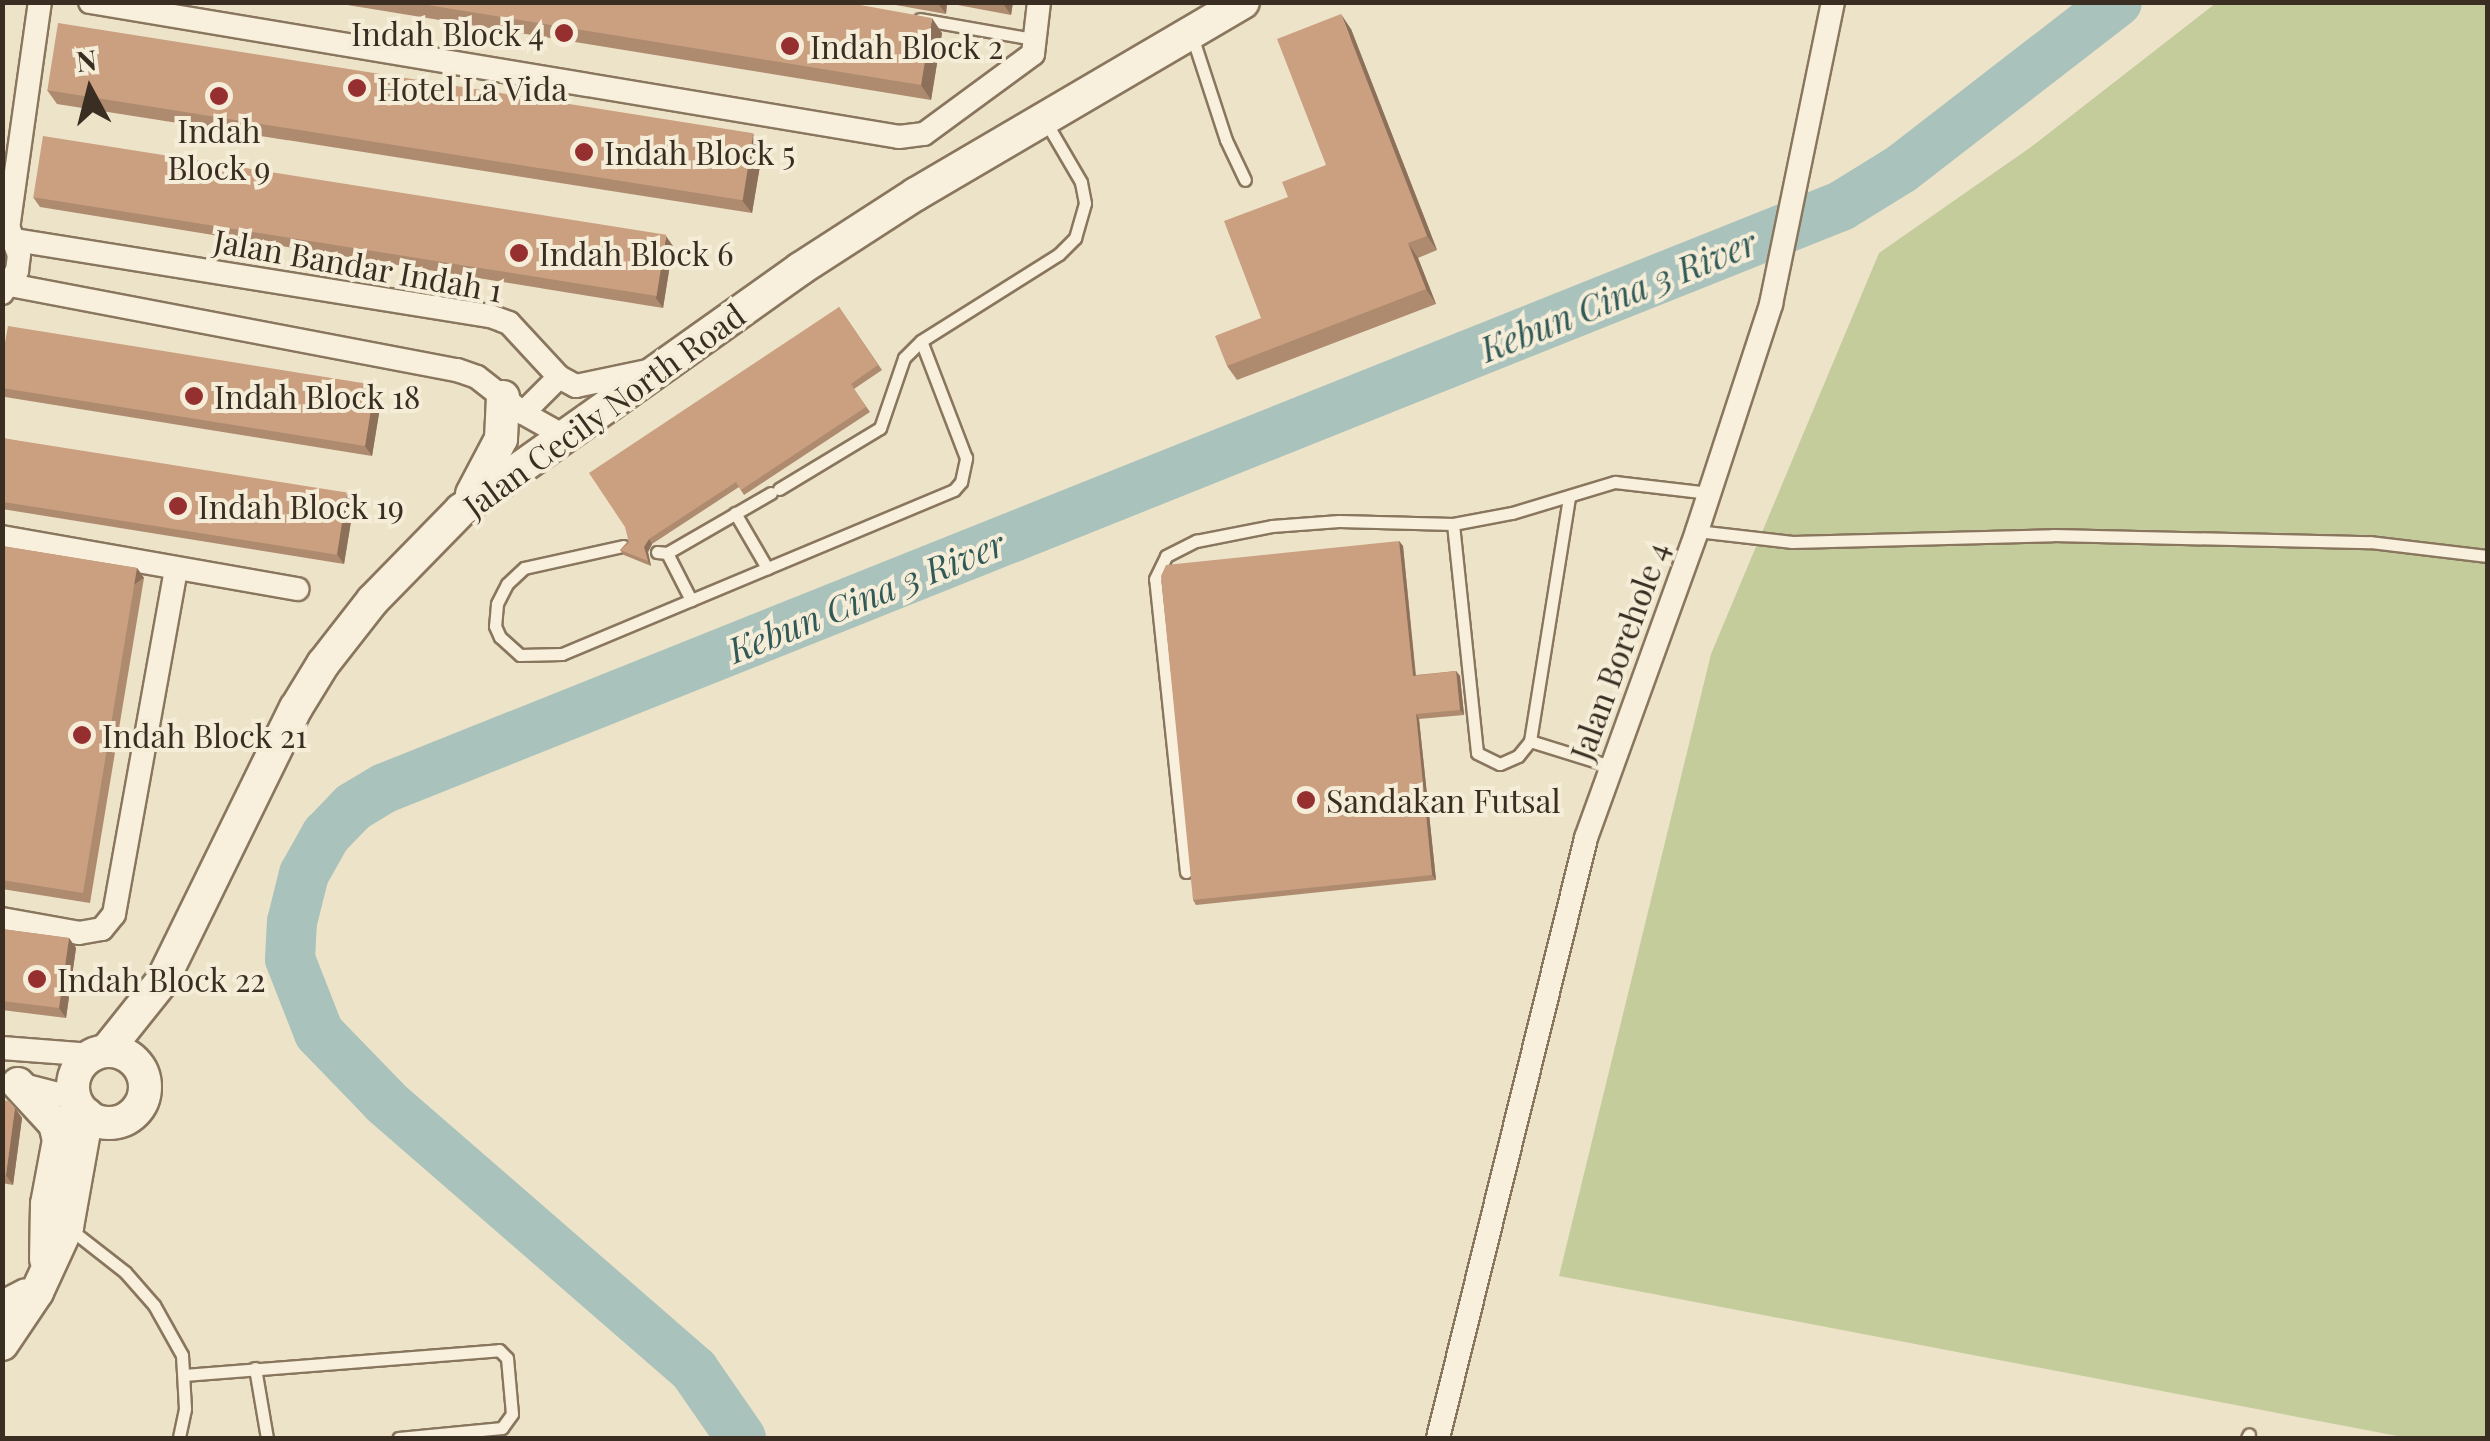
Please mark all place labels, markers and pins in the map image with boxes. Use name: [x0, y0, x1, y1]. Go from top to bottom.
place label: Indah Block 4: [350, 14, 544, 52]
marker: Indah Block 4: [553, 22, 575, 44]
place label: Indah Block 2: [810, 27, 1004, 65]
marker: Indah Block 2: [779, 35, 801, 57]
place label: Hotel La Vida: [377, 69, 569, 107]
marker: Hotel La Vida: [346, 77, 368, 99]
marker: Indah Block 9: [208, 85, 230, 107]
place label: Indah Block 9: [167, 112, 271, 187]
place label: Indah Block 5: [604, 133, 796, 171]
marker: Indah Block 5: [573, 141, 595, 163]
place label: Indah Block 6: [539, 234, 734, 272]
marker: Indah Block 6: [508, 242, 530, 264]
place label: Indah Block 18: [214, 377, 421, 415]
marker: Indah Block 18: [183, 385, 205, 407]
place label: Indah Block 19: [198, 487, 405, 525]
marker: Indah Block 19: [167, 495, 189, 517]
place label: Indah Block 21: [102, 716, 308, 754]
marker: Indah Block 21: [71, 724, 93, 746]
place label: Sandakan Futsal: [1326, 781, 1561, 819]
marker: Sandakan Futsal: [1295, 789, 1317, 811]
place label: Indah Block 22: [57, 960, 266, 998]
marker: Indah Block 22: [26, 968, 48, 990]

